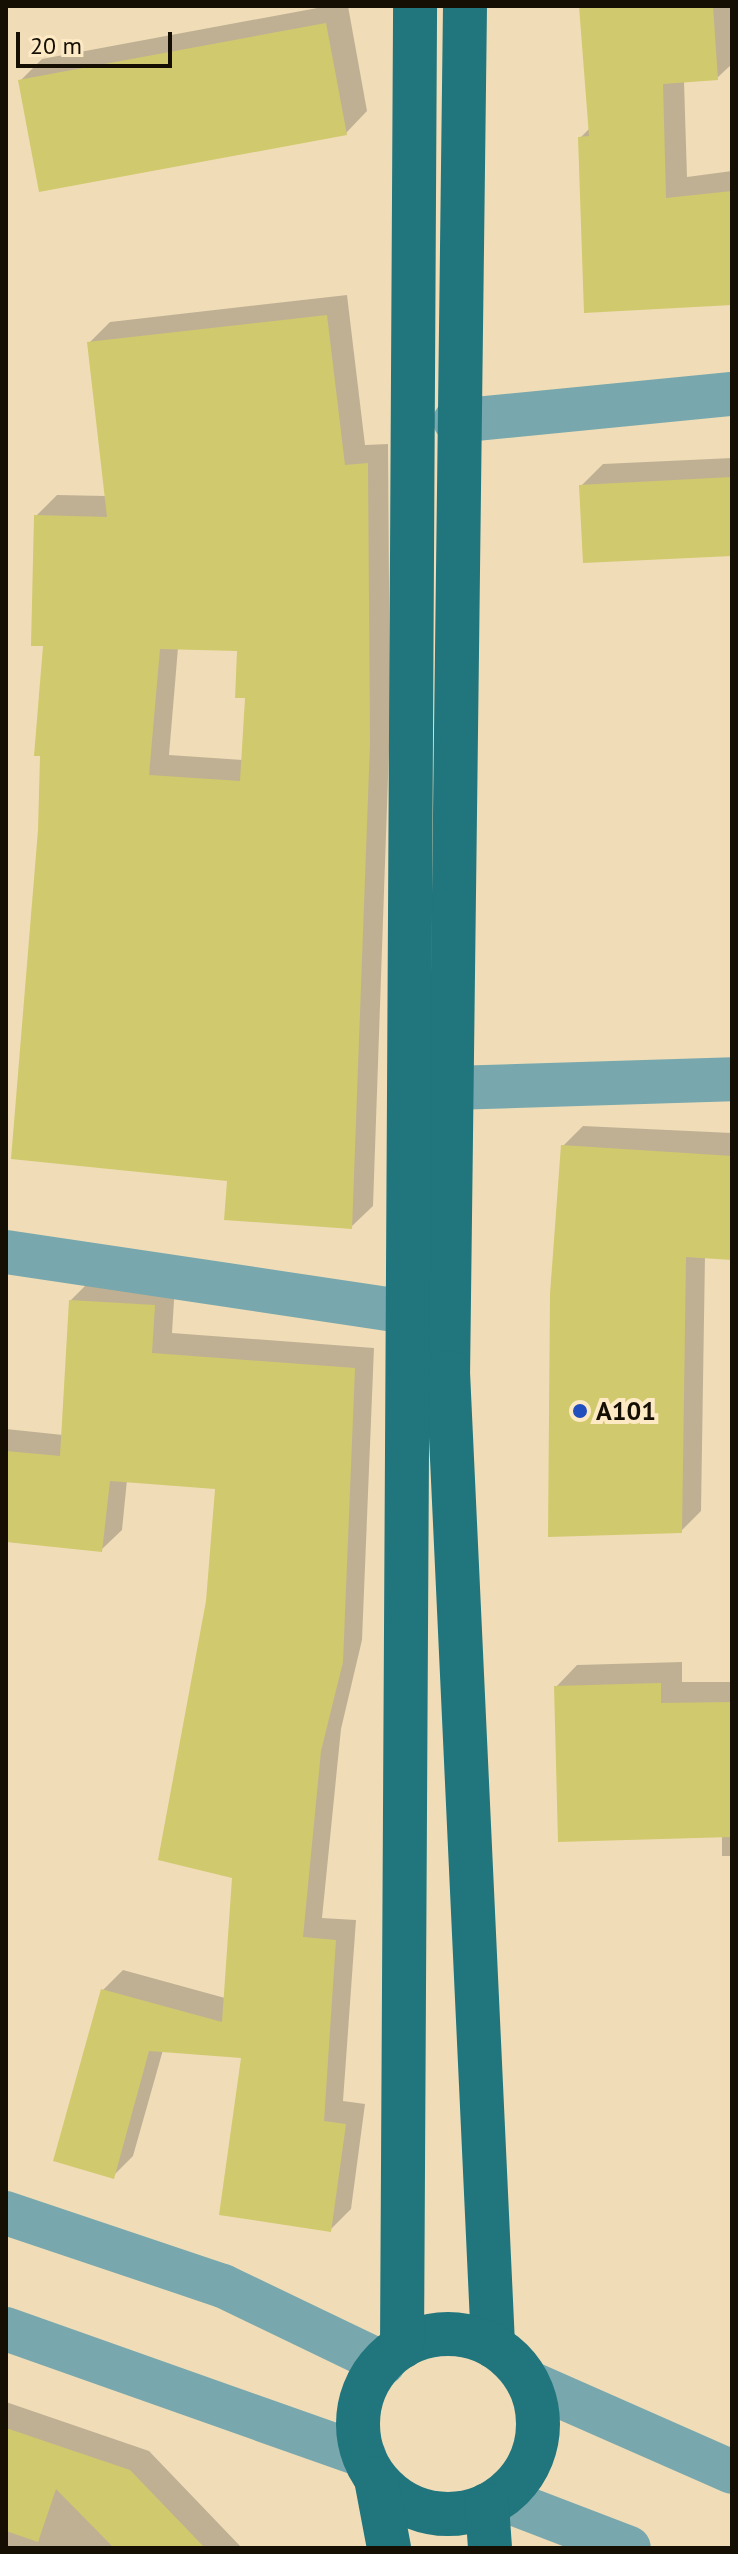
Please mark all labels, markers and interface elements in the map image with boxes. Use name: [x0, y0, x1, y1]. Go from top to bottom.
scale bar: [20, 16, 176, 66]
text: 20 m: [30, 30, 82, 61]
place label: A101: [596, 1395, 656, 1427]
marker: A101: [571, 1402, 589, 1420]

